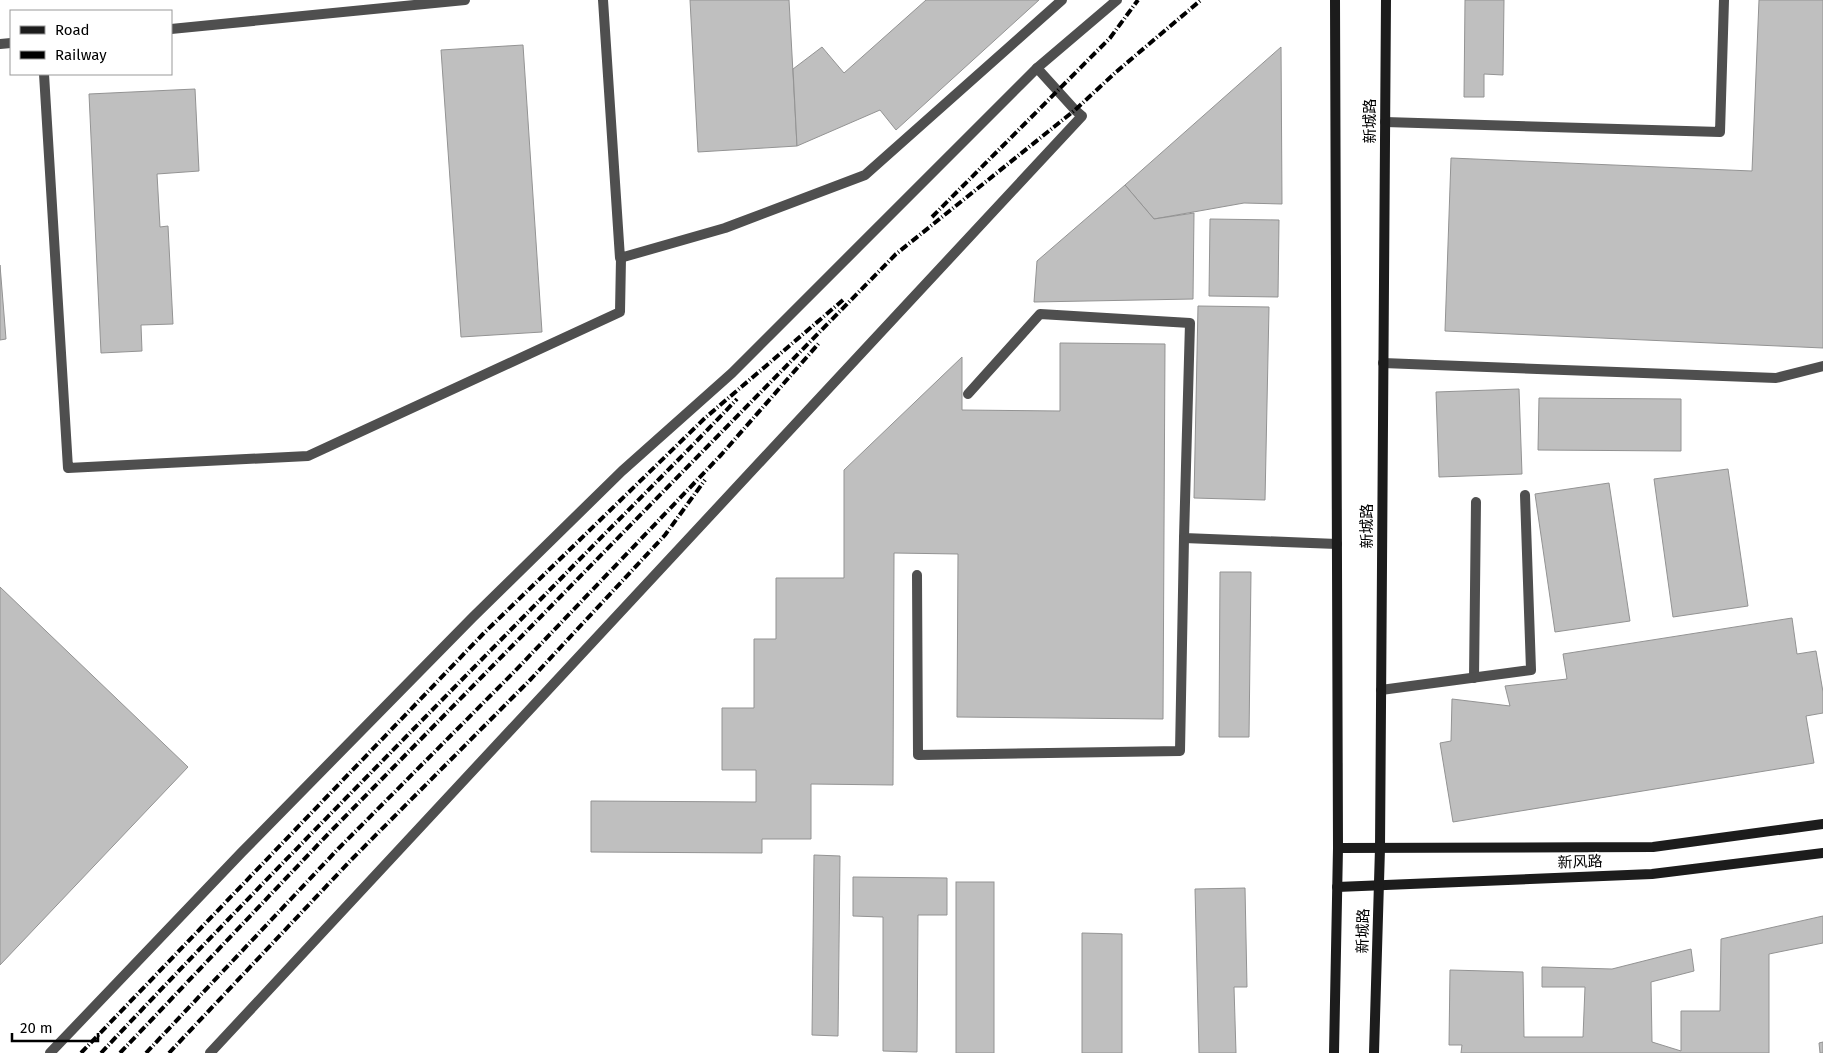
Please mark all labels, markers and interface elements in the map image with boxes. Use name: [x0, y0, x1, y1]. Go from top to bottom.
legend: [10, 10, 172, 75]
text: Road: [55, 21, 90, 39]
text: Railway: [55, 46, 107, 64]
street label: 新城路: [1361, 98, 1379, 144]
street label: 新城路: [1358, 503, 1376, 549]
street label: 新风路: [1557, 852, 1603, 872]
street label: 新城路: [1354, 908, 1372, 954]
scale bar: [12, 1010, 99, 1042]
text: 20 m: [20, 1019, 53, 1037]

